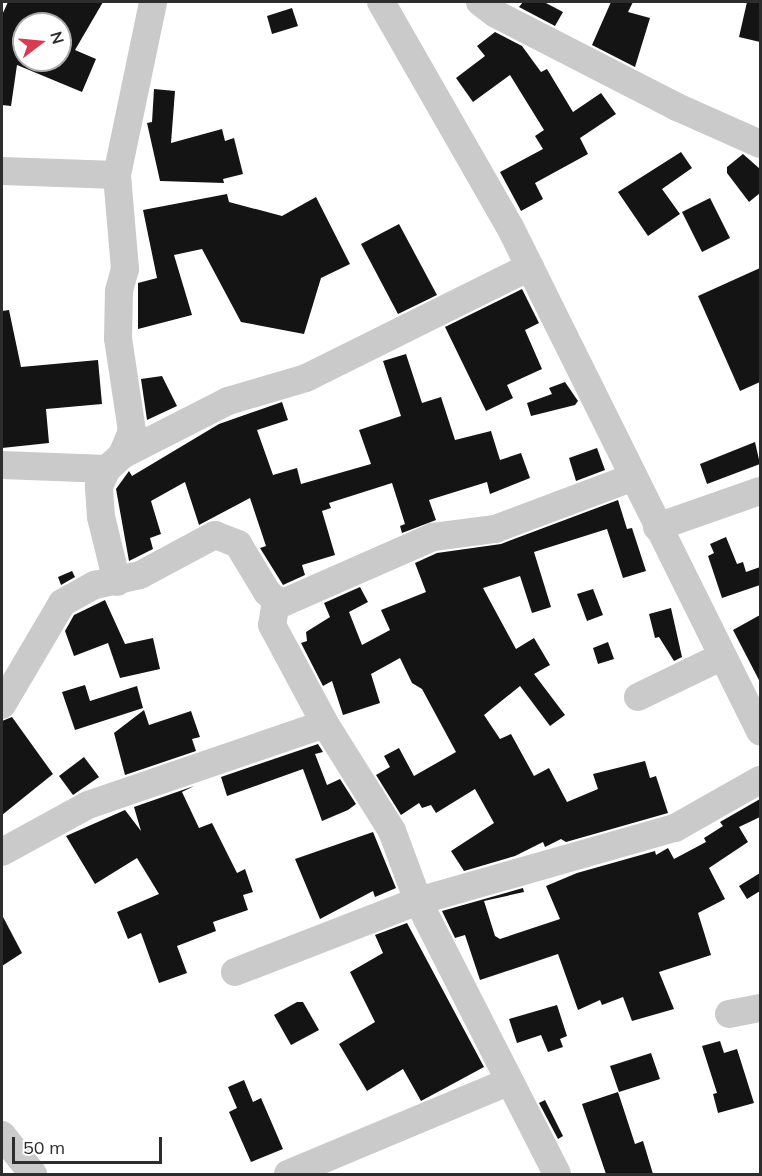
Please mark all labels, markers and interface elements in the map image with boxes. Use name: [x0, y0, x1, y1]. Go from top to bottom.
north arrow: [12, 12, 72, 72]
text: N: [46, 29, 69, 46]
scale bar: [15, 1125, 165, 1163]
text: 50 m: [23, 1136, 65, 1159]

